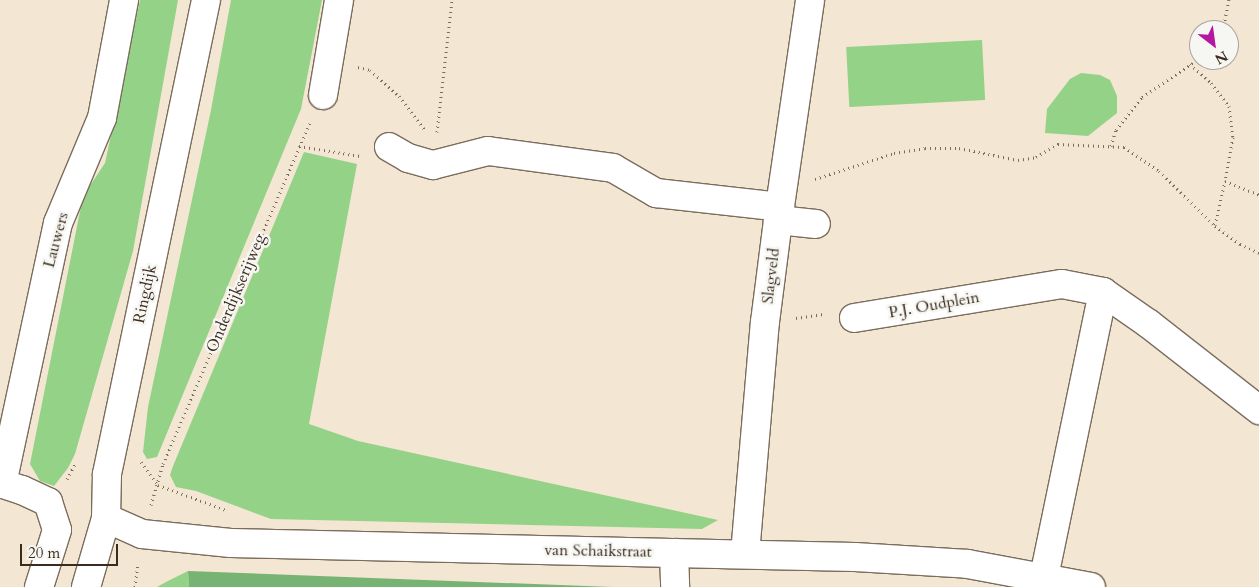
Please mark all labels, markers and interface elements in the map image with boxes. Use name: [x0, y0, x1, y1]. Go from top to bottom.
north arrow: [1189, 20, 1239, 70]
text: N: [1211, 46, 1231, 69]
street label: Lauwers: [39, 210, 73, 270]
street label: Onderdijkserijweg: [202, 231, 270, 355]
street label: Slagveld: [758, 247, 784, 305]
street label: Ringdijk: [129, 263, 161, 325]
street label: P.J. Oudplein: [887, 288, 981, 322]
scale bar: [22, 534, 120, 566]
street label: van Schaikstraat: [544, 540, 652, 562]
text: 20 m: [28, 543, 60, 563]

